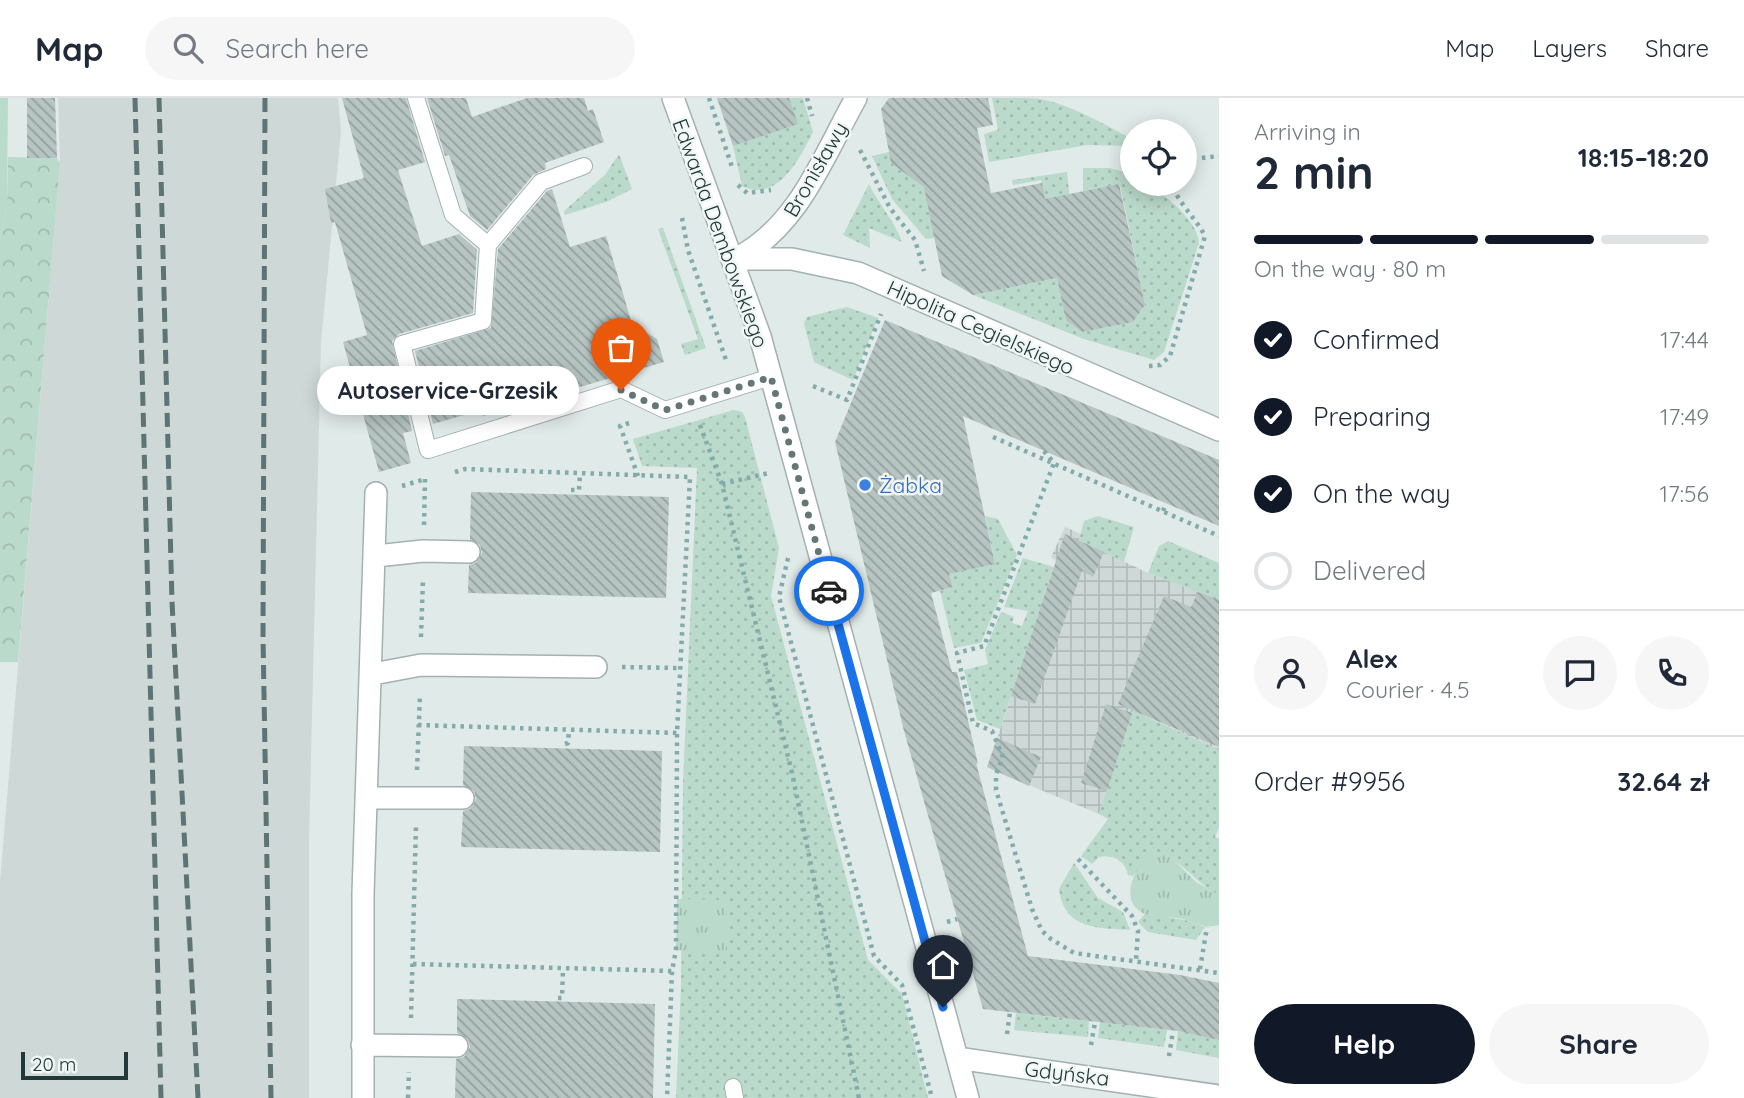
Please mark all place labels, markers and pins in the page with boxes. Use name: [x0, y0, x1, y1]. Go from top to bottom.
pin: [591, 318, 651, 390]
callout: Autoservice-Grzesik: [316, 366, 579, 414]
place label: Żabka: [879, 472, 942, 498]
marker: Żabka: [857, 477, 873, 493]
pin: [913, 935, 973, 1007]

